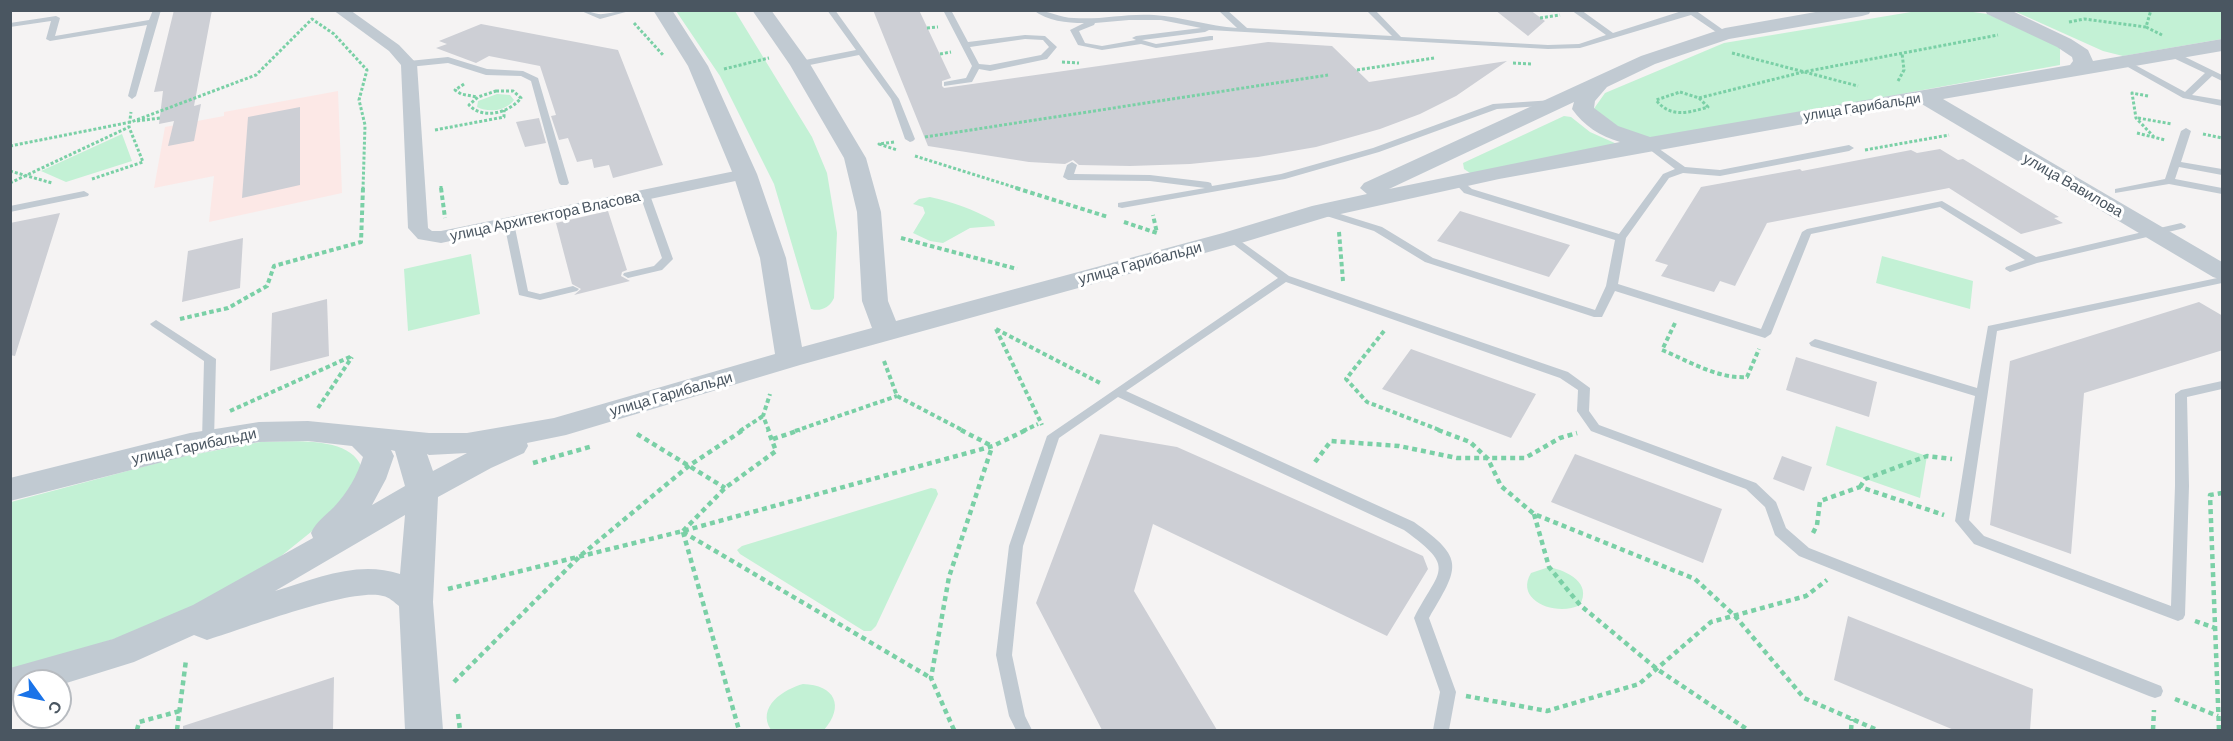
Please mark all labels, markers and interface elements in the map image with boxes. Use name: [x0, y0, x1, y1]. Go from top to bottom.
street label: улица Гарибальди: [1802, 89, 1922, 125]
street label: улица Вавилова: [2020, 149, 2126, 221]
street label: улица Архитектора Власова: [448, 187, 642, 245]
street label: улица Гарибальди: [1076, 238, 1204, 288]
street label: улица Гарибальди: [608, 368, 734, 420]
street label: улица Гарибальди: [130, 424, 258, 468]
north arrow: [12, 669, 72, 729]
text: С: [45, 698, 67, 718]

